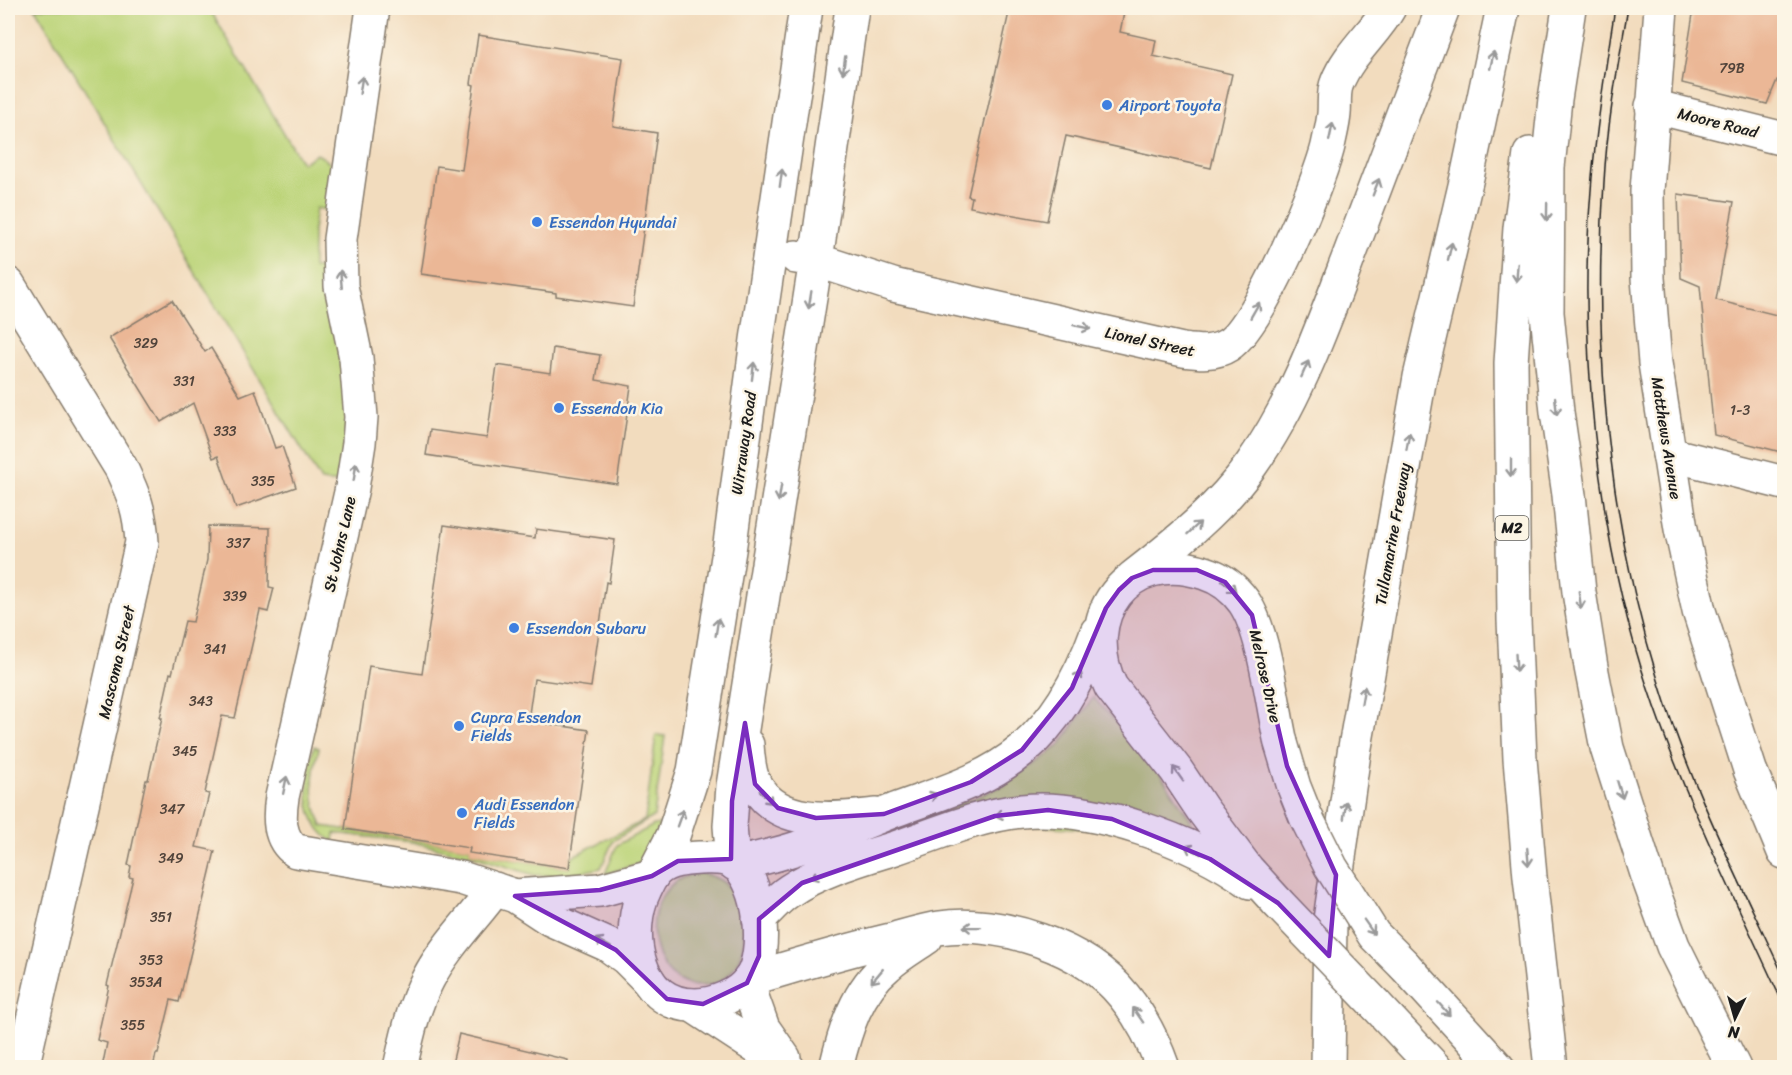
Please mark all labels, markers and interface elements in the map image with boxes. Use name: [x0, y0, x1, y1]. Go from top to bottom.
one-way arrow: [1487, 51, 1498, 71]
one-way arrow: [838, 55, 849, 75]
house number: 79B: [1719, 56, 1745, 81]
one-way arrow: [356, 76, 367, 96]
place label: Airport Toyota: [1118, 91, 1222, 120]
marker: Airport Toyota: [1100, 98, 1114, 112]
street label: Moore Road: [1675, 98, 1763, 147]
one-way arrow: [1326, 122, 1337, 142]
one-way arrow: [776, 169, 787, 189]
one-way arrow: [1371, 179, 1382, 197]
one-way arrow: [1541, 201, 1552, 221]
place label: Essendon Hyundai: [549, 208, 677, 237]
marker: Essendon Hyundai: [530, 215, 544, 229]
one-way arrow: [1444, 242, 1456, 261]
one-way arrow: [1511, 263, 1522, 283]
one-way arrow: [335, 269, 346, 289]
one-way arrow: [804, 290, 815, 309]
one-way arrow: [1250, 302, 1262, 319]
street label: Lionel Street: [1102, 318, 1198, 365]
one-way arrow: [1071, 322, 1091, 333]
house number: 329: [134, 331, 159, 356]
one-way arrow: [1300, 360, 1311, 378]
one-way arrow: [748, 362, 759, 382]
house number: 331: [173, 369, 195, 394]
street label: Matthews Avenue: [1643, 375, 1691, 501]
street label: Wirraway Road: [722, 388, 765, 496]
place label: Essendon Kia: [571, 394, 663, 423]
one-way arrow: [1551, 396, 1562, 416]
house number: 1-3: [1730, 398, 1750, 423]
marker: Essendon Kia: [552, 401, 566, 415]
house number: 333: [213, 419, 237, 444]
one-way arrow: [1403, 432, 1414, 452]
one-way arrow: [1505, 457, 1517, 477]
street label: Tullamarine Freeway: [1366, 460, 1419, 608]
one-way arrow: [350, 462, 361, 482]
house number: 335: [251, 469, 275, 494]
one-way arrow: [775, 482, 786, 502]
street label: St Johns Lane: [314, 493, 365, 595]
road number: M2: [1496, 516, 1528, 540]
one-way arrow: [1186, 520, 1201, 535]
house number: 337: [226, 531, 251, 556]
one-way arrow: [1220, 580, 1236, 593]
house number: 339: [223, 584, 247, 609]
one-way arrow: [1575, 589, 1586, 609]
street label: Mascoma Street: [89, 602, 144, 722]
place label: Essendon Subaru: [526, 614, 647, 643]
one-way arrow: [711, 617, 722, 637]
marker: Essendon Subaru: [507, 621, 521, 635]
street label: Melrose Drive: [1241, 626, 1290, 726]
house number: 341: [204, 637, 226, 662]
one-way arrow: [1510, 652, 1521, 672]
one-way arrow: [1072, 670, 1083, 688]
one-way arrow: [1358, 686, 1369, 706]
house number: 343: [189, 689, 213, 714]
place label: Cupra Essendon Fields: [471, 703, 581, 750]
marker: Cupra Essendon Fields: [452, 719, 466, 733]
house number: 345: [173, 739, 198, 764]
one-way arrow: [1172, 766, 1184, 782]
one-way arrow: [280, 776, 291, 795]
one-way arrow: [1615, 780, 1626, 799]
one-way arrow: [758, 789, 773, 804]
place label: Audi Essendon Fields: [473, 790, 575, 837]
one-way arrow: [919, 791, 938, 802]
house number: 347: [160, 797, 185, 822]
one-way arrow: [1340, 801, 1351, 821]
marker: Audi Essendon Fields: [455, 806, 469, 820]
one-way arrow: [675, 809, 686, 828]
one-way arrow: [995, 809, 1015, 820]
one-way arrow: [1184, 844, 1202, 855]
house number: 349: [158, 846, 184, 871]
one-way arrow: [1523, 847, 1534, 867]
one-way arrow: [811, 870, 829, 881]
house number: 351: [150, 905, 172, 930]
one-way arrow: [1363, 919, 1375, 935]
one-way arrow: [962, 921, 982, 933]
one-way arrow: [595, 937, 612, 949]
house number: 353: [139, 948, 163, 973]
one-way arrow: [871, 968, 884, 984]
house number: 353A: [129, 970, 163, 995]
north arrow: [1705, 988, 1765, 1048]
one-way arrow: [1437, 1001, 1451, 1016]
one-way arrow: [1132, 1007, 1144, 1024]
house number: 355: [121, 1013, 146, 1038]
text: N: [1726, 1017, 1742, 1047]

